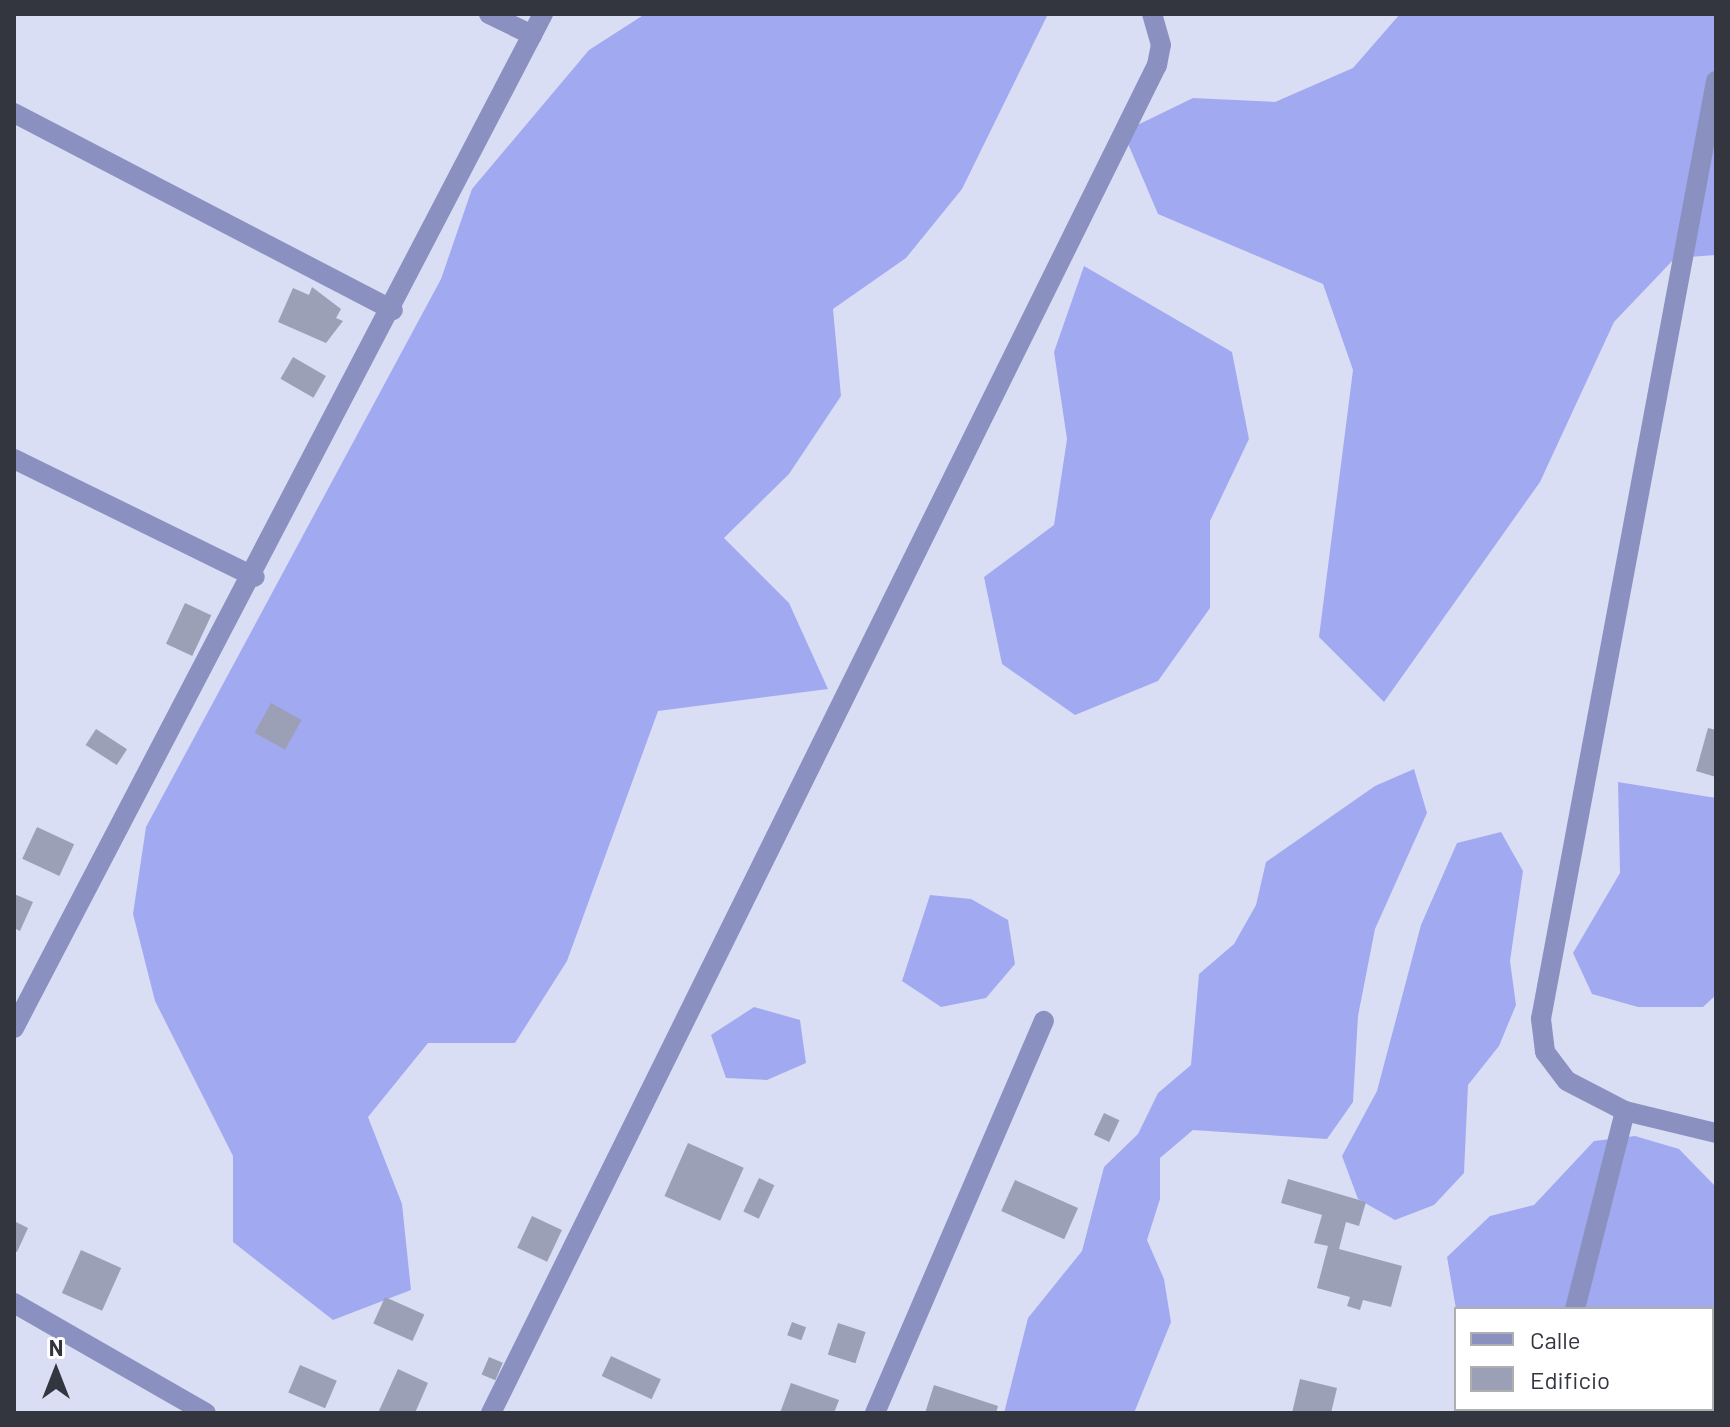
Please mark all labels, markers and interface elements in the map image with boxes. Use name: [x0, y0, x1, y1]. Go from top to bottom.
legend: [1454, 1307, 1714, 1411]
text: Calle: [1530, 1325, 1581, 1354]
north arrow: [16, 1331, 96, 1411]
text: N: [49, 1334, 63, 1360]
text: Edificio: [1530, 1365, 1610, 1394]

